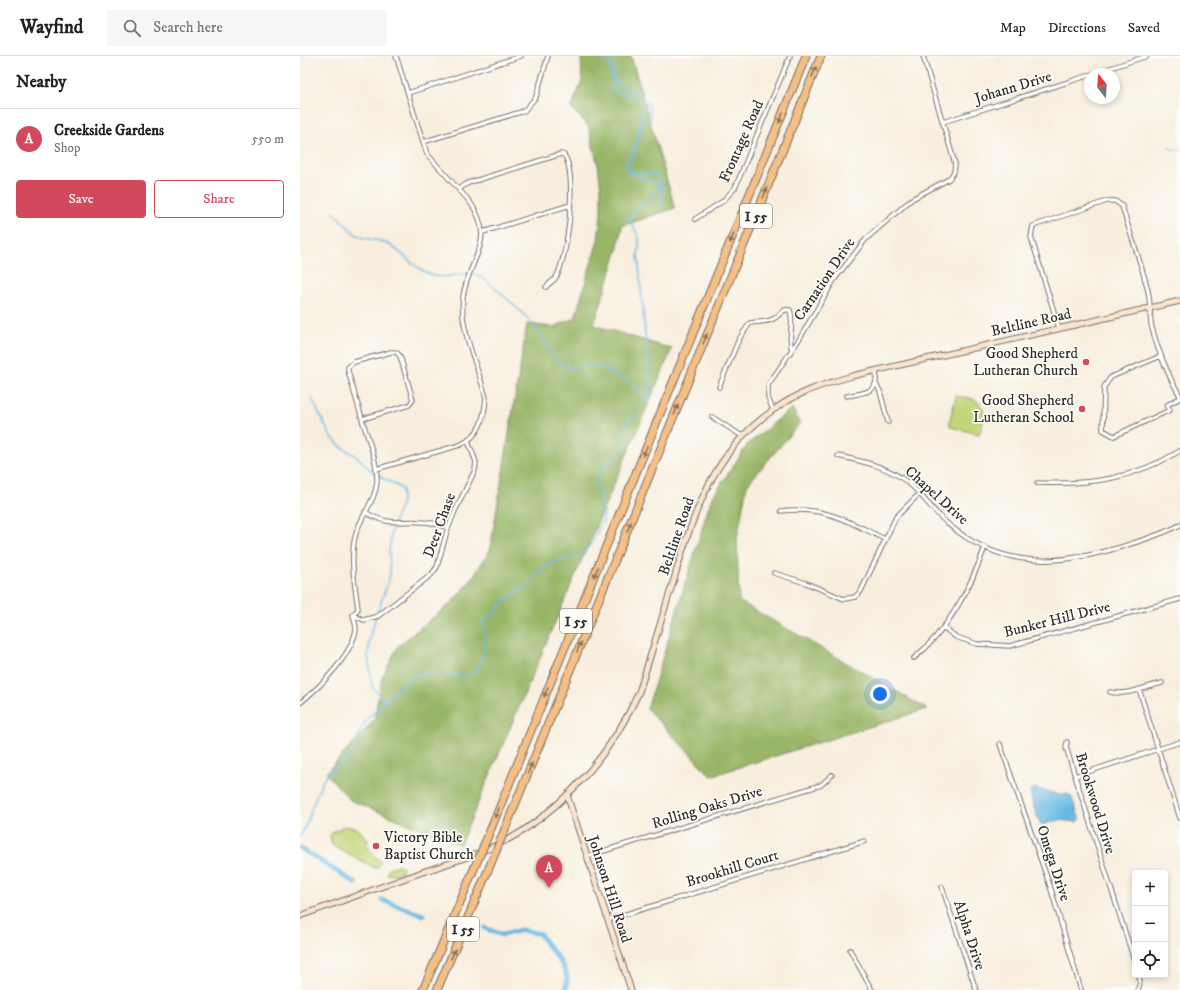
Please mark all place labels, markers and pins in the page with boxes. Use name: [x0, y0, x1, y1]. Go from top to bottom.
place label: Good Shepherd Lutheran Church: [973, 344, 1079, 380]
marker: Good Shepherd Lutheran Church: [1081, 357, 1091, 367]
place label: Good Shepherd Lutheran School: [973, 391, 1075, 427]
marker: Good Shepherd Lutheran School: [1077, 404, 1087, 414]
place label: Victory Bible Baptist Church: [383, 828, 474, 864]
marker: Victory Bible Baptist Church: [371, 841, 381, 851]
pin: A: [536, 855, 562, 888]

